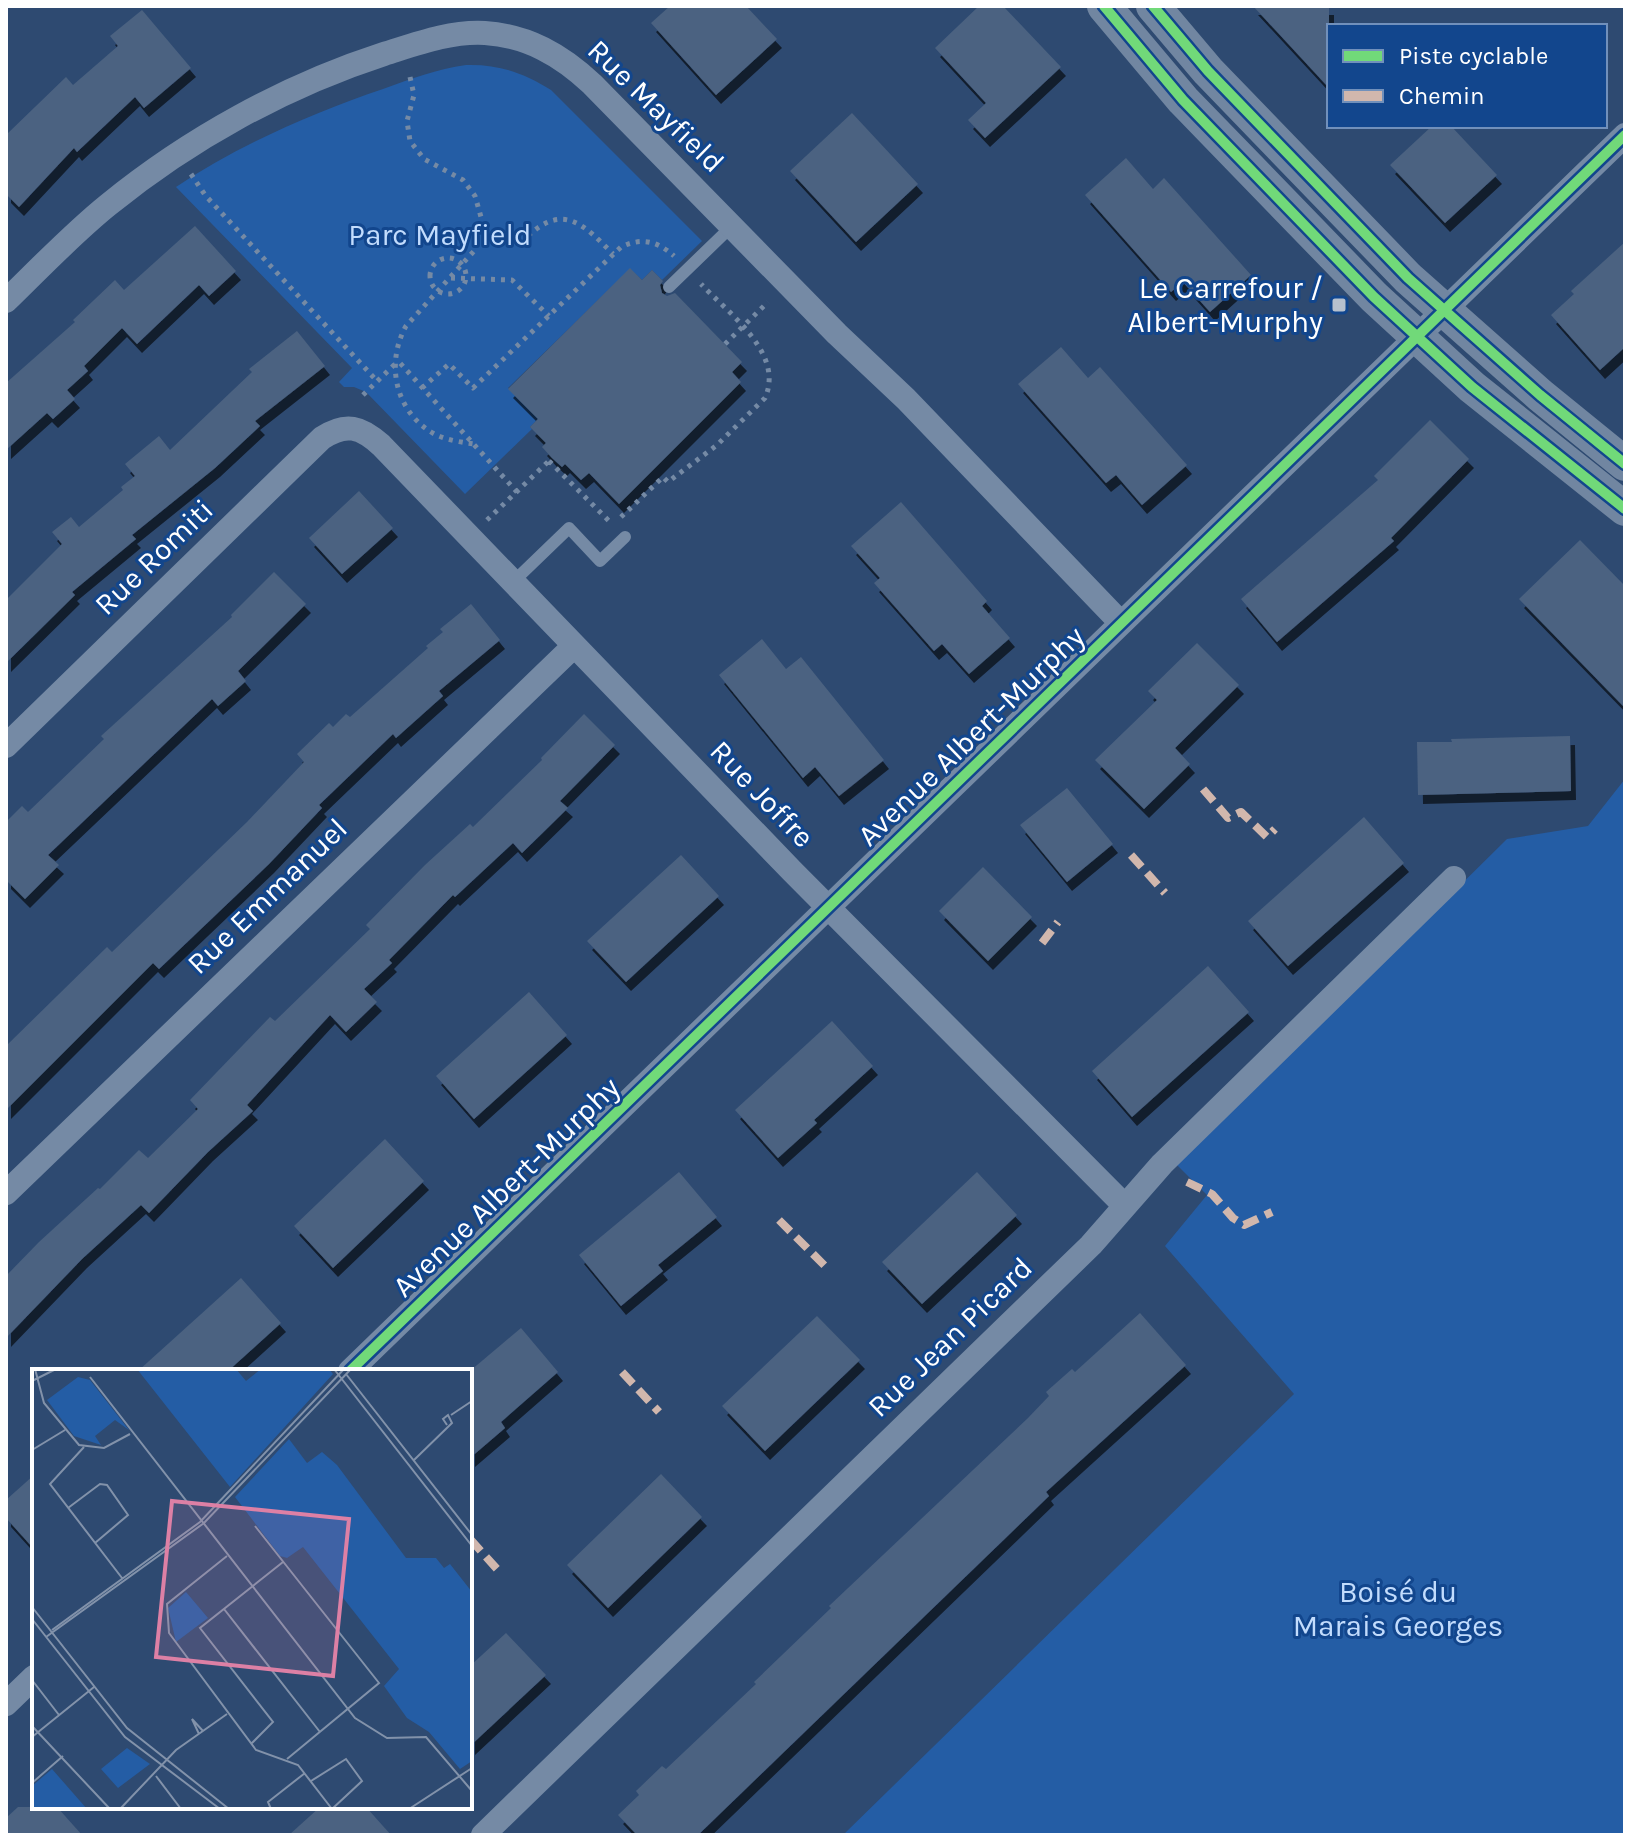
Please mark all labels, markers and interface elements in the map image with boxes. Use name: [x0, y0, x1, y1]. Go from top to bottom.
legend: [1327, 24, 1607, 128]
street label: Rue Mayfield: [580, 32, 732, 180]
text: Piste cyclable: [1399, 42, 1548, 70]
text: Chemin: [1399, 82, 1485, 110]
park label: Parc Mayfield: [348, 217, 532, 253]
place label: Le Carrefour / Albert-Murphy: [1128, 270, 1323, 340]
marker: Le Carrefour / Albert-Murphy: [1330, 296, 1348, 314]
street label: Rue Romiti: [87, 492, 221, 622]
street label: Avenue Albert-Murphy: [850, 618, 1092, 854]
street label: Rue Joffre: [702, 733, 822, 855]
street label: Rue Emmanuel: [179, 811, 355, 981]
street label: Avenue Albert-Murphy: [385, 1069, 627, 1305]
street label: Rue Jean Picard: [860, 1250, 1040, 1424]
inset map: [32, 1369, 472, 1809]
park label: Boisé du Marais Georges: [1293, 1574, 1503, 1644]

